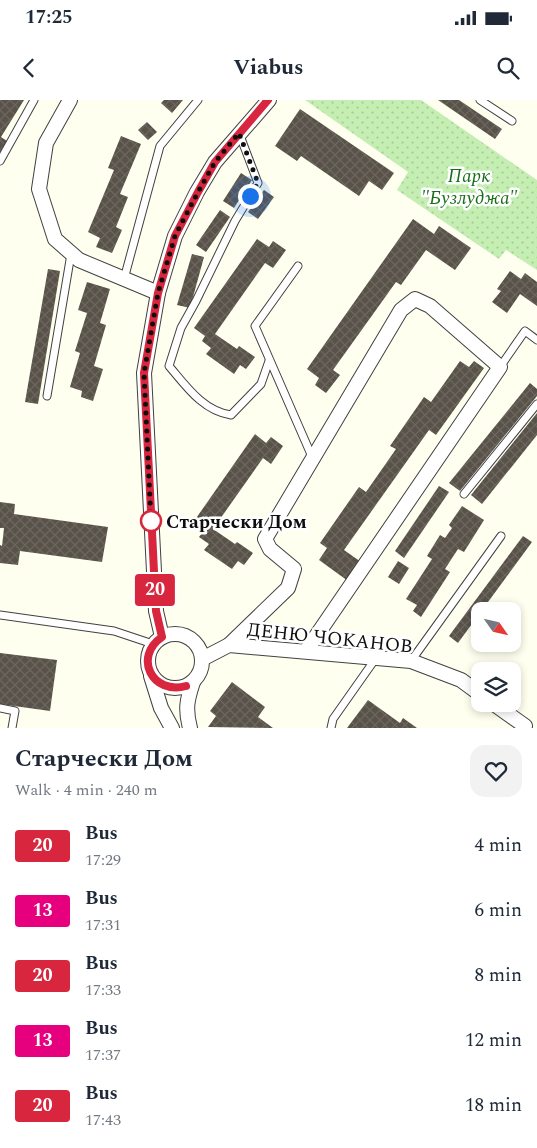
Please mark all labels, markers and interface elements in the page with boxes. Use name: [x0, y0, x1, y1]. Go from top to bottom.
text: 17:25: [25, 3, 73, 32]
text: Viabus: [233, 51, 304, 84]
icon: back: [15, 54, 43, 82]
icon: search: [494, 54, 522, 82]
park label: Парк "Бузлуджа": [421, 162, 518, 213]
your location: [238, 184, 263, 209]
place label: Старчески Дом: [166, 508, 307, 537]
marker: Старчески Дом: [140, 510, 162, 532]
line badge: 20: [132, 574, 178, 606]
text: 20: [145, 576, 165, 603]
north arrow: [471, 602, 521, 652]
map controls: [471, 602, 521, 712]
street label: ДЕНЮ ЧОКАНОВ: [246, 615, 414, 662]
button: layers: [471, 662, 521, 712]
text: Старчески Дом: [15, 741, 193, 777]
button: heart: [470, 745, 522, 797]
text: Walk · 4 min · 240 m: [15, 778, 158, 802]
text: Bus: [85, 819, 118, 848]
text: 4 min: [474, 831, 522, 860]
text: 20: [32, 832, 53, 859]
text: 17:29: [85, 848, 121, 872]
text: Bus: [85, 884, 118, 913]
text: 6 min: [474, 896, 522, 925]
text: 13: [32, 897, 53, 924]
text: 17:31: [85, 913, 121, 937]
text: Bus: [85, 949, 118, 978]
text: 8 min: [474, 961, 522, 990]
text: 20: [32, 962, 53, 989]
text: 17:33: [85, 978, 121, 1002]
text: Bus: [85, 1014, 118, 1043]
text: 12 min: [465, 1026, 522, 1055]
text: 13: [32, 1027, 53, 1054]
text: 17:37: [85, 1043, 121, 1067]
text: Bus: [85, 1079, 118, 1108]
text: 18 min: [465, 1091, 522, 1120]
text: 20: [32, 1092, 53, 1119]
text: 17:43: [85, 1108, 121, 1132]

